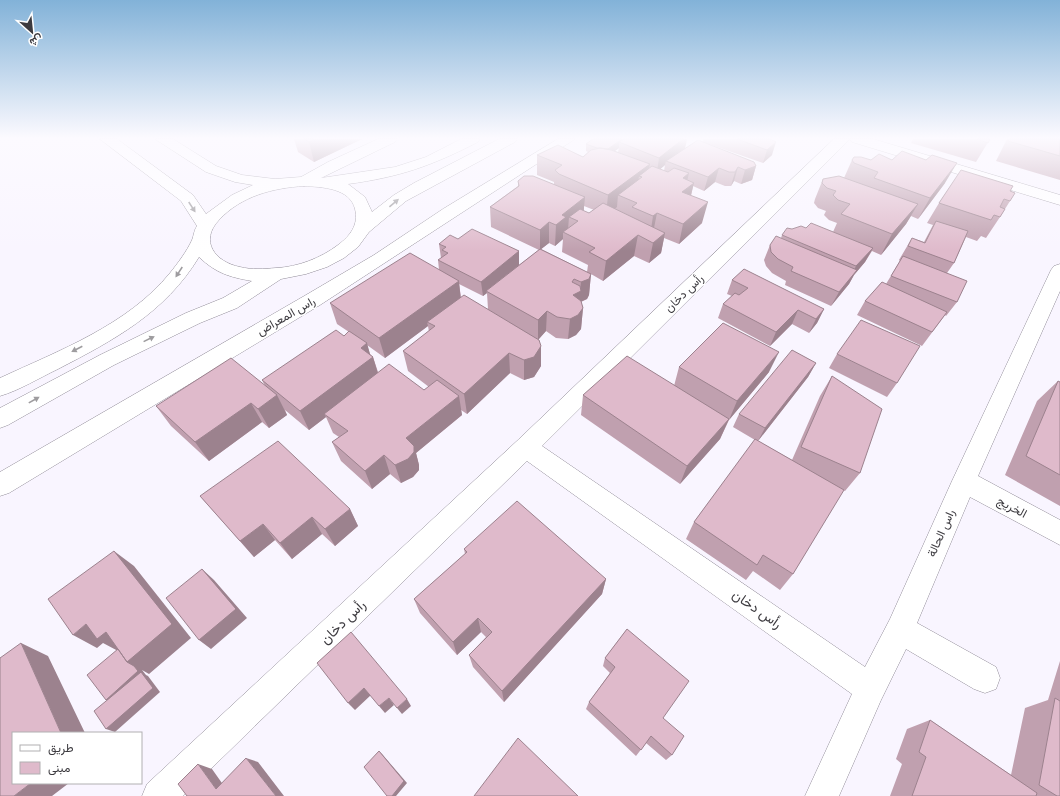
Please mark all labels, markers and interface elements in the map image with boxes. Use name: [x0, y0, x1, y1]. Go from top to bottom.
north arrow: [12, 12, 52, 52]
text: ش: [27, 32, 45, 49]
one-way arrow: [388, 199, 399, 208]
one-way arrow: [188, 201, 196, 212]
one-way arrow: [175, 267, 183, 277]
street label: رأس دخان: [662, 271, 707, 316]
street label: راس المعراض: [254, 294, 318, 339]
one-way arrow: [144, 336, 155, 342]
one-way arrow: [71, 346, 82, 353]
one-way arrow: [28, 397, 40, 403]
street label: الخريج: [994, 493, 1029, 522]
street label: راس الحالة: [924, 507, 959, 559]
street label: رأس دخان: [729, 586, 785, 632]
street label: رأس دخان: [317, 596, 369, 648]
legend: [12, 732, 142, 784]
text: طريق: [48, 741, 74, 756]
text: مبنى: [48, 761, 70, 776]

